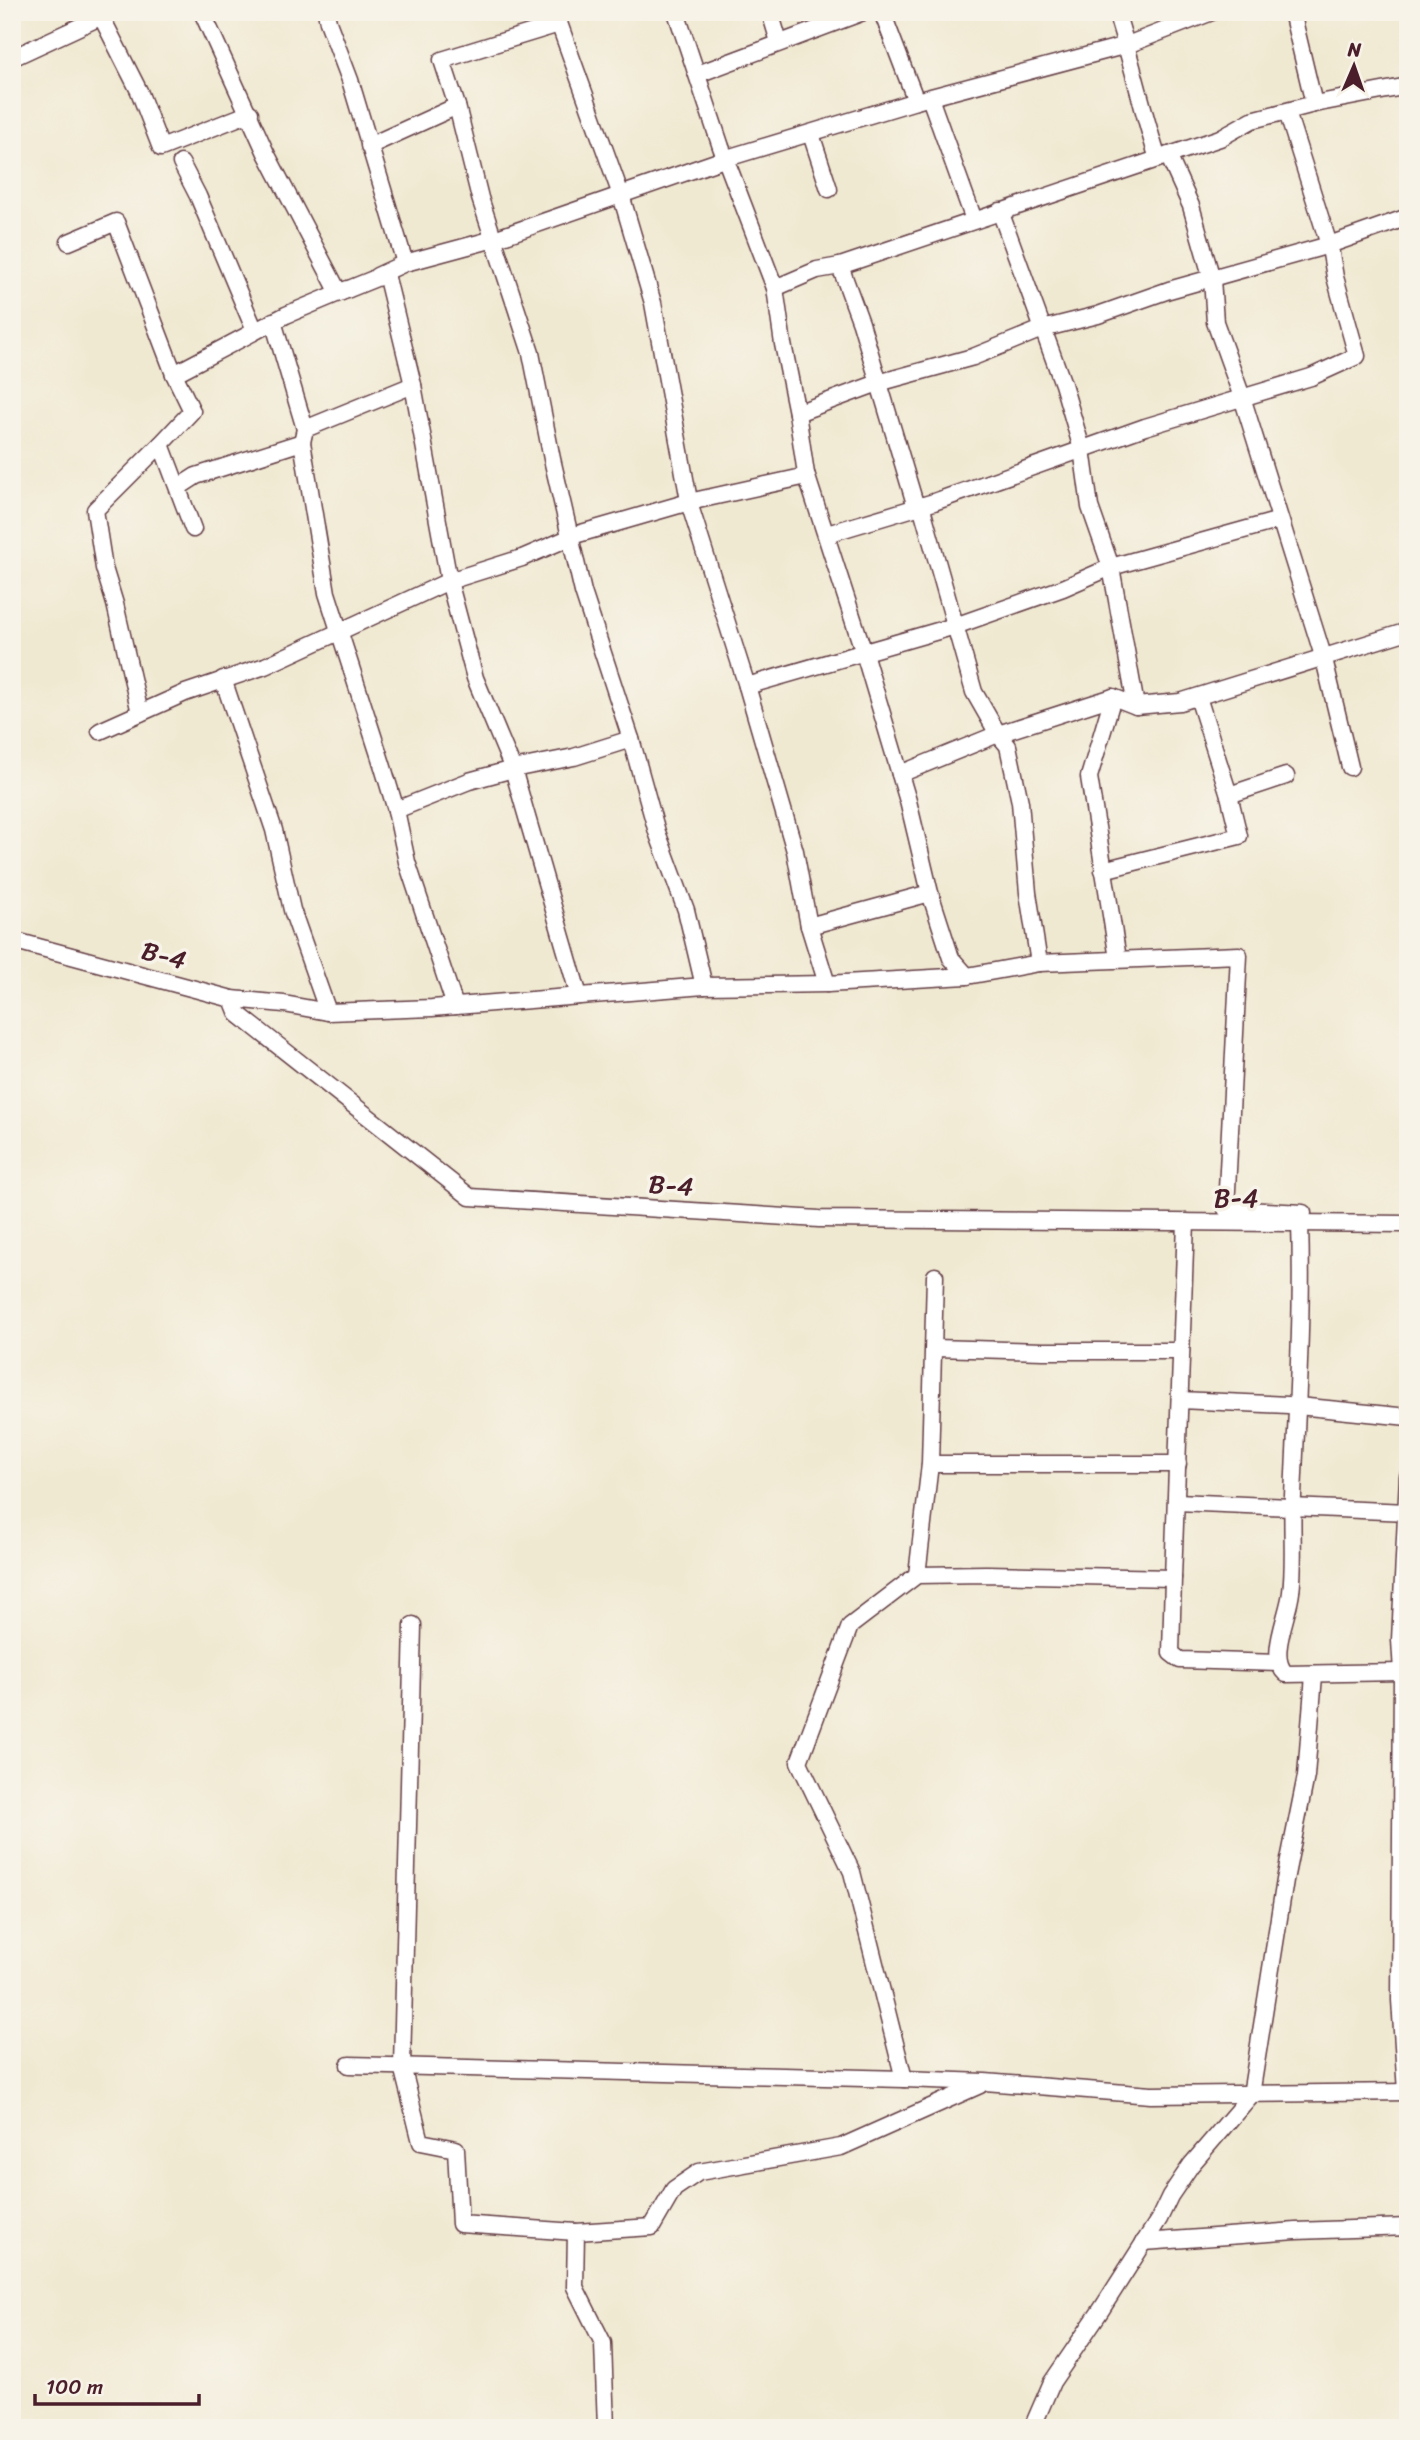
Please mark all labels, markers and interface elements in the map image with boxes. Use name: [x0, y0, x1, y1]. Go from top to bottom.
north arrow: [1318, 32, 1388, 102]
text: N: [1346, 33, 1363, 66]
street label: B-4: [136, 927, 192, 983]
street label: B-4: [647, 1160, 695, 1210]
street label: B-4: [1214, 1175, 1258, 1221]
scale bar: [35, 2363, 200, 2407]
text: 100 m: [46, 2368, 103, 2406]

